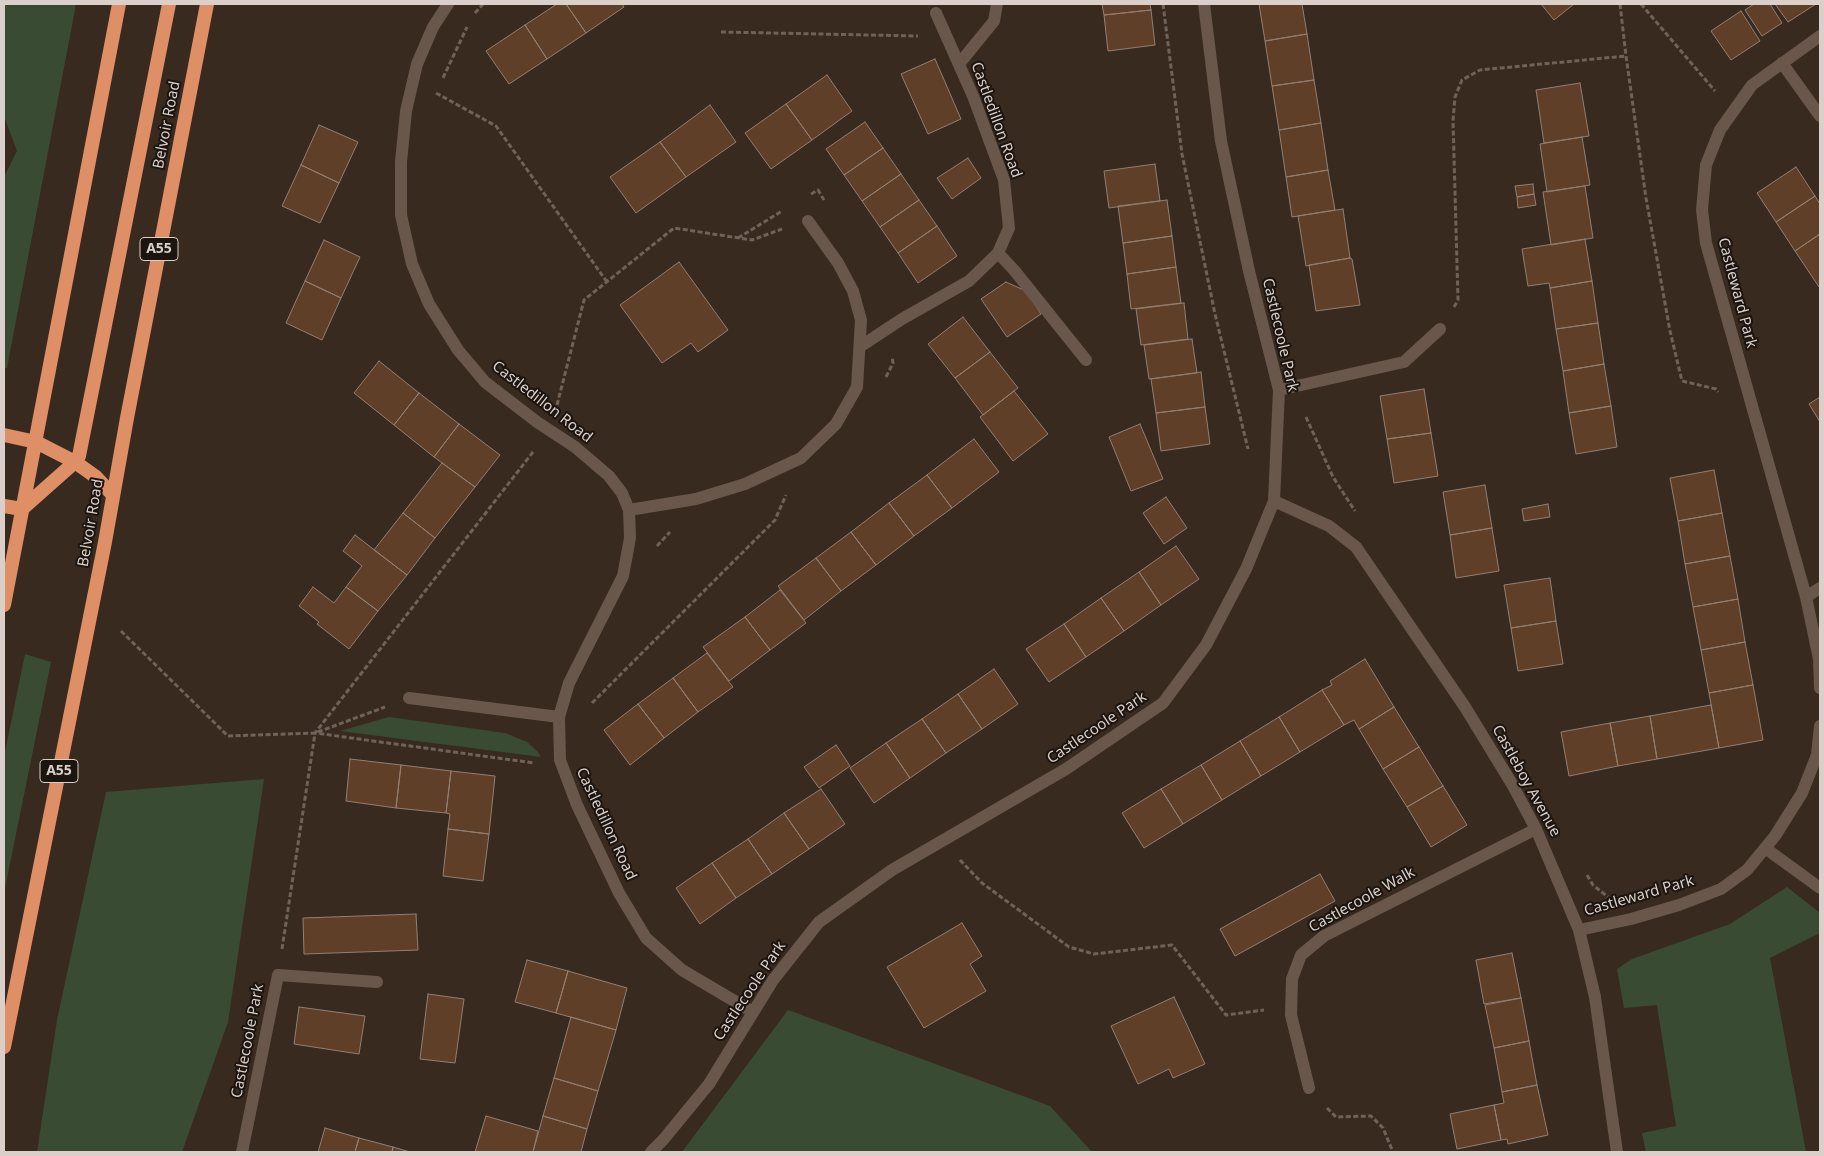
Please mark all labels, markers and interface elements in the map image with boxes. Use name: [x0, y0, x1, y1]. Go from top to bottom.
street label: Castledillon Road: [967, 60, 1025, 180]
street label: Belvoir Road: [150, 80, 184, 170]
street label: Castleward Park: [1714, 236, 1760, 350]
road number: A55: [140, 238, 178, 260]
street label: Castlecoole Park: [1258, 276, 1302, 394]
street label: Castledillon Road: [488, 357, 596, 447]
street label: Belvoir Road: [74, 478, 108, 568]
street label: Castlecoole Park: [1044, 688, 1150, 768]
street label: Castleboy Avenue: [1488, 722, 1564, 840]
road number: A55: [40, 759, 78, 782]
street label: Castledillon Road: [572, 765, 640, 883]
street label: Castlecoole Walk: [1306, 863, 1418, 937]
street label: Castleward Park: [1582, 872, 1696, 920]
street label: Castlecoole Park: [710, 938, 790, 1044]
street label: Castlecoole Park: [228, 982, 268, 1100]

